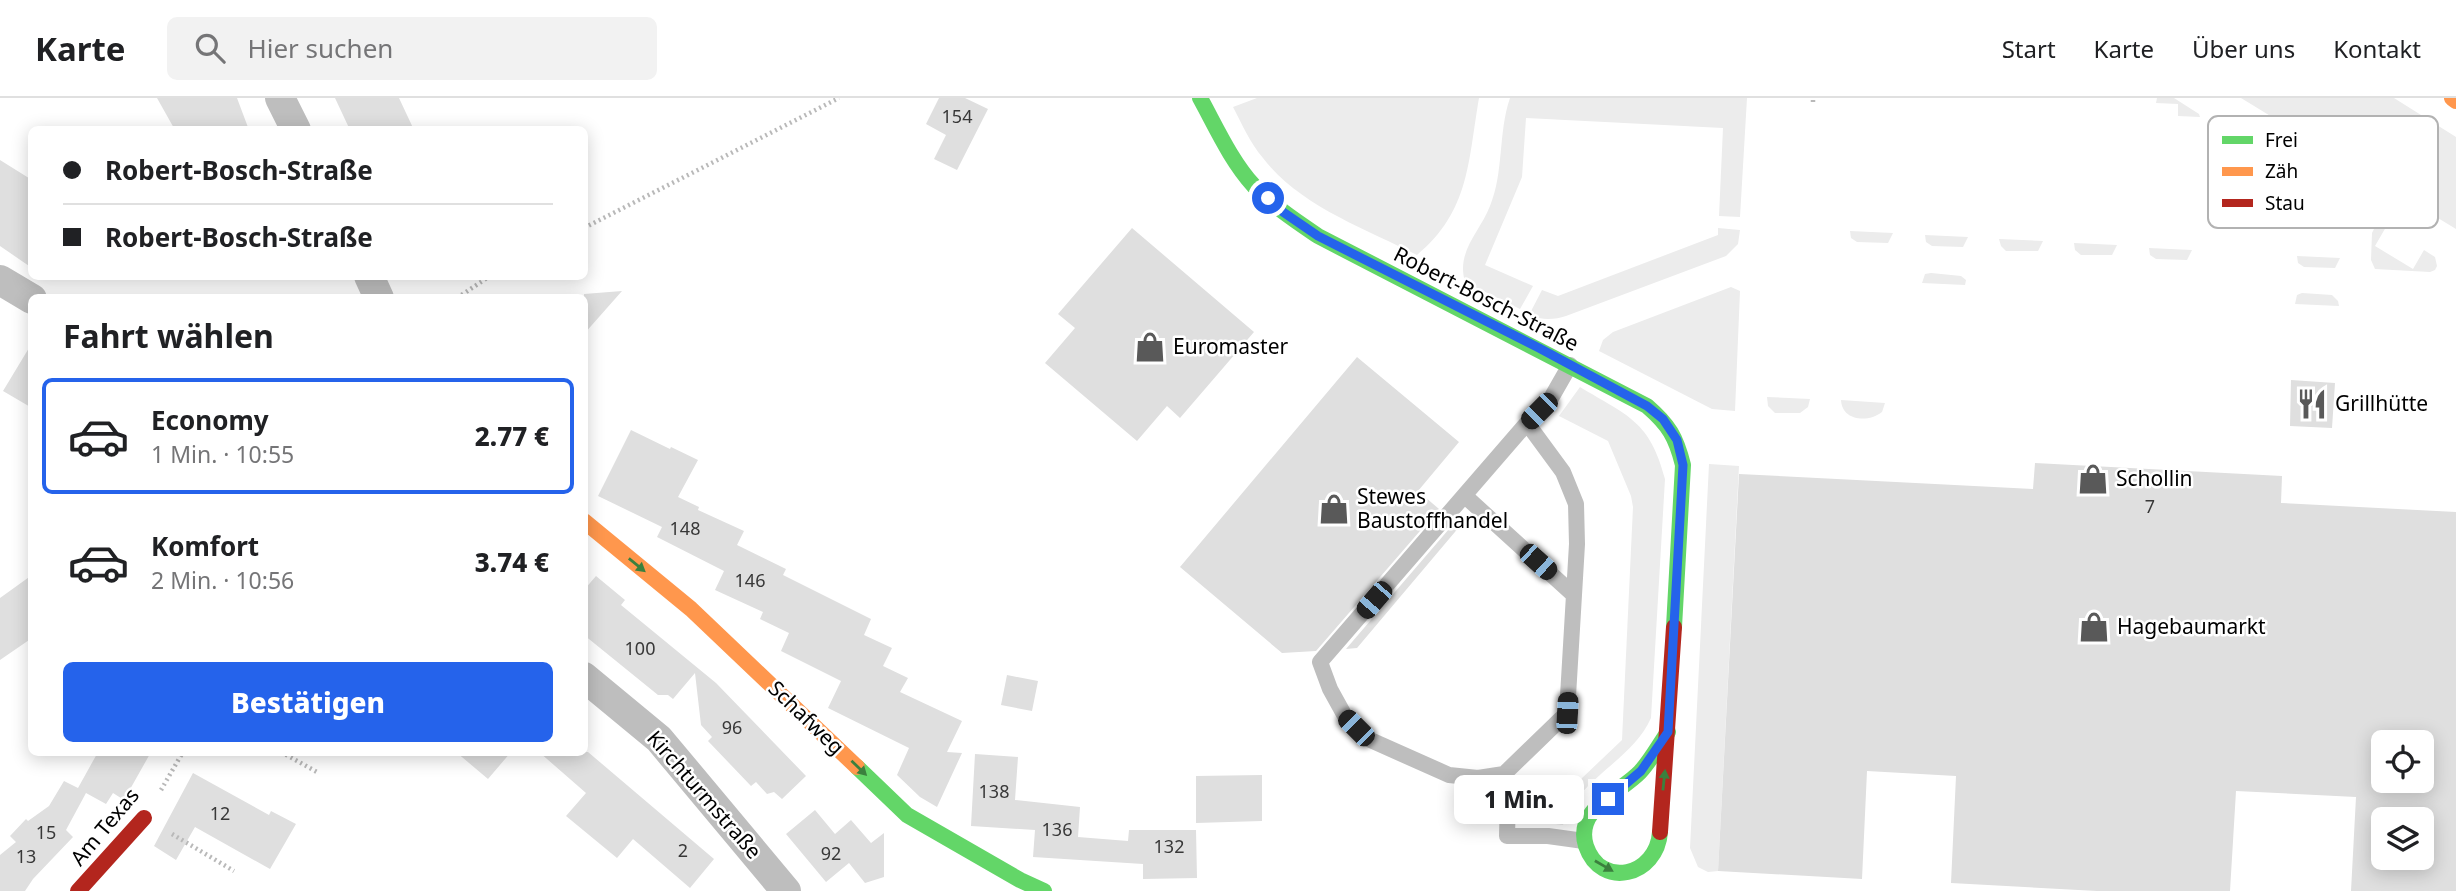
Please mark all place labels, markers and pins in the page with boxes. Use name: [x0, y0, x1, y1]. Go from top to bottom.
shop icon: Euromaster: [1133, 330, 1167, 364]
place label: Euromaster: [1173, 332, 1289, 360]
restaurant icon: Grillhütte: [2295, 387, 2329, 421]
place label: Grillhütte: [2335, 389, 2428, 417]
shop icon: Schollin: [2076, 462, 2110, 496]
place label: Schollin: [2116, 464, 2193, 492]
place label: Stewes Baustoffhandel: [1357, 482, 1508, 534]
shop icon: Stewes Baustoffhandel: [1317, 492, 1351, 526]
shop icon: Hagebaumarkt: [2077, 610, 2111, 644]
place label: Hagebaumarkt: [2117, 612, 2266, 640]

